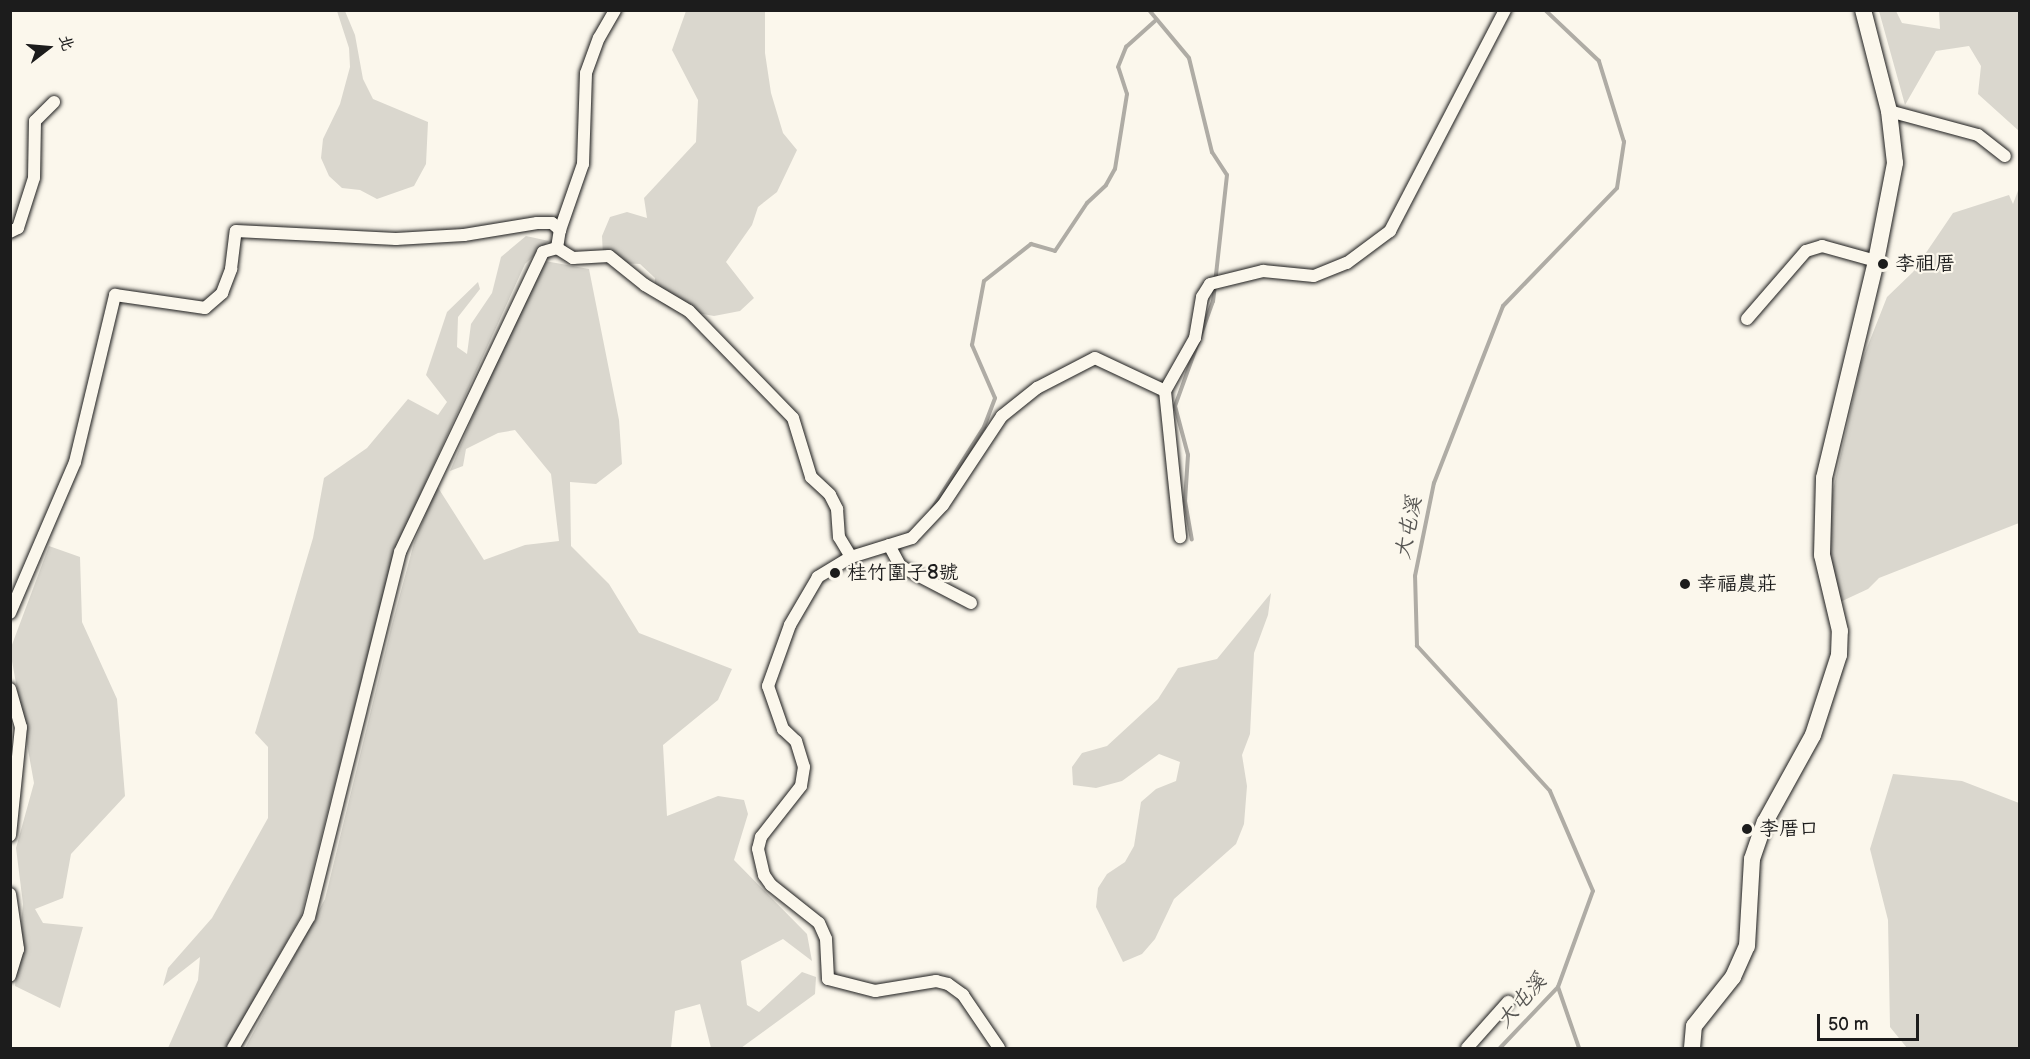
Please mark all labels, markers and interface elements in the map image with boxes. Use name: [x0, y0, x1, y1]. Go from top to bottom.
north arrow: [18, 18, 78, 78]
text: 北: [54, 33, 77, 53]
place label: 李祖厝: [1895, 252, 1955, 276]
marker: 李祖厝: [1876, 257, 1890, 271]
water label: 大屯溪: [1391, 495, 1427, 561]
place label: 桂竹圍子8號: [847, 561, 959, 585]
marker: 桂竹圍子8號: [828, 566, 842, 580]
place label: 幸福農莊: [1697, 572, 1777, 596]
marker: 幸福農莊: [1678, 577, 1692, 591]
place label: 李厝口: [1759, 817, 1819, 841]
marker: 李厝口: [1740, 822, 1754, 836]
water label: 大屯溪: [1492, 969, 1552, 1033]
scale bar: [1820, 1002, 1922, 1040]
text: 50 m: [1828, 1014, 1869, 1035]

